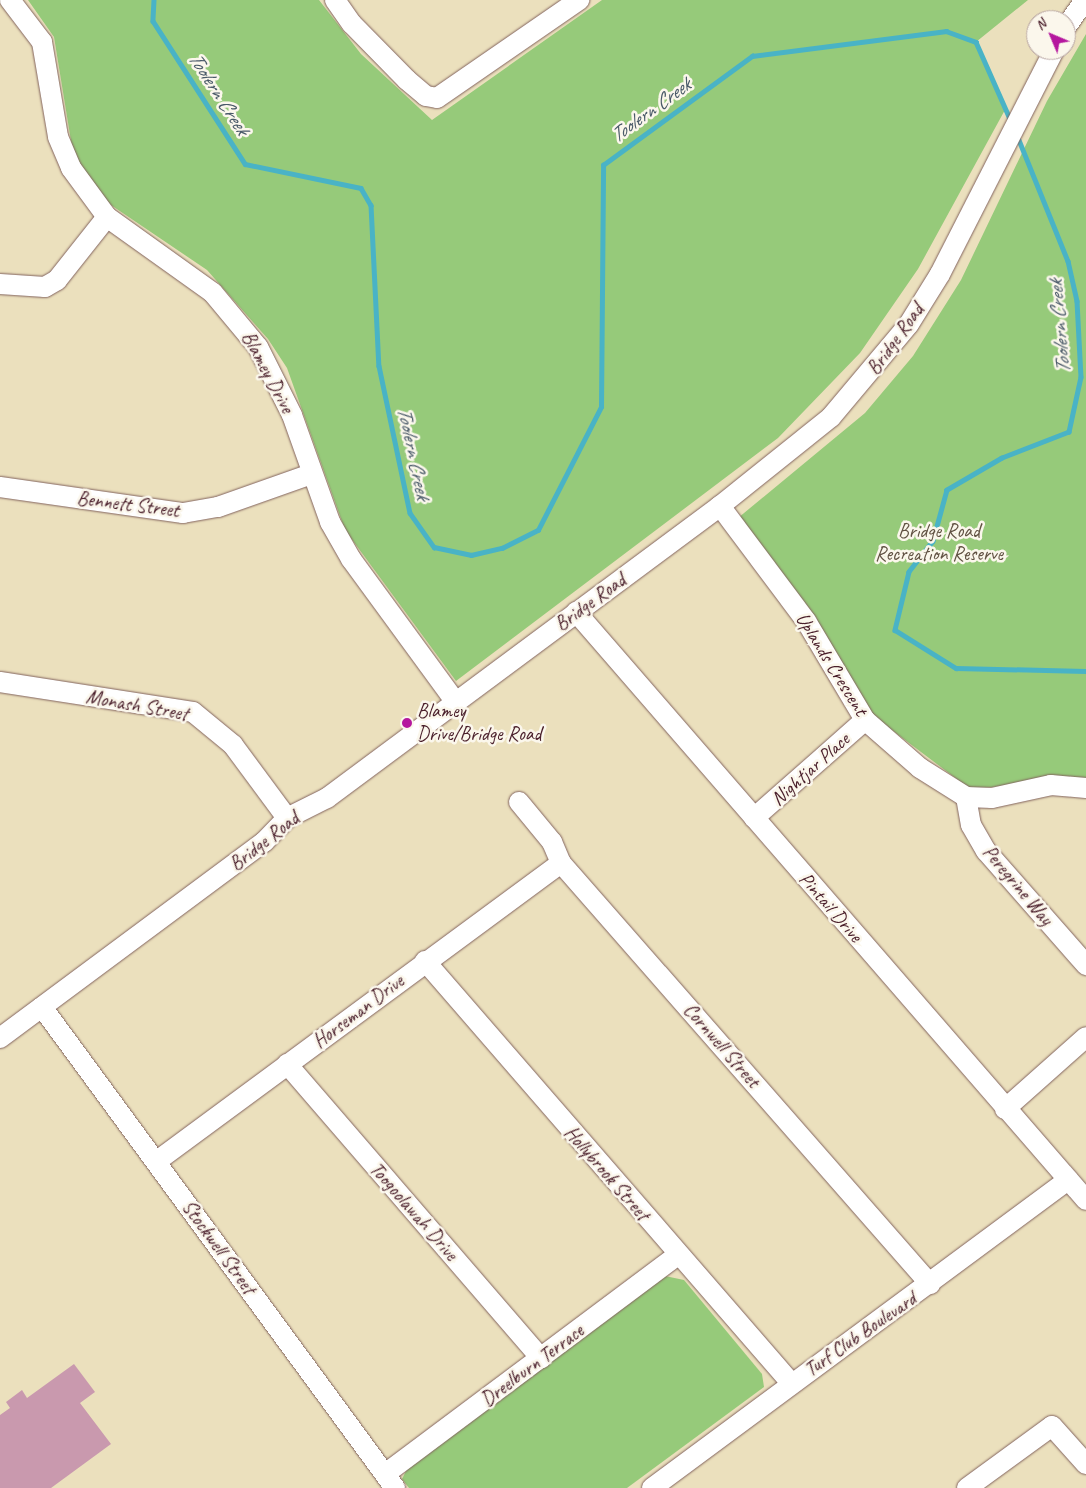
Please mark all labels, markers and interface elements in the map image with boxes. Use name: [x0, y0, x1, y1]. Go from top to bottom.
north arrow: [1026, 10, 1076, 60]
text: N: [1032, 16, 1050, 34]
water label: Toolern Creek: [183, 47, 255, 139]
water label: Toolern Creek: [605, 72, 695, 148]
water label: Toolern Creek: [1042, 279, 1076, 375]
street label: Bridge Road: [861, 299, 929, 379]
street label: Blamey Drive: [237, 327, 299, 417]
water label: Toolern Creek: [392, 405, 436, 501]
street label: Bennett Street: [75, 486, 181, 522]
park label: Bridge Road Recreation Reserve: [875, 519, 1003, 566]
street label: Bridge Road: [550, 568, 630, 636]
street label: Uplands Crescent: [791, 608, 873, 720]
street label: Monash Street: [84, 684, 190, 726]
place label: Blamey Drive/Bridge Road: [417, 699, 541, 746]
marker: Blamey Drive/Bridge Road: [401, 717, 413, 729]
street label: Nightjar Place: [765, 727, 855, 811]
street label: Bridge Road: [225, 807, 303, 875]
street label: Peregrine Way: [978, 840, 1058, 930]
street label: Pintail Drive: [794, 867, 868, 947]
street label: Horseman Drive: [308, 969, 408, 1053]
street label: Cornwell Street: [679, 998, 765, 1092]
street label: Hollybrook Street: [559, 1121, 655, 1225]
street label: Toogoolawah Drive: [365, 1157, 463, 1265]
street label: Stockwell Street: [177, 1195, 261, 1299]
street label: Turf Club Boulevard: [799, 1286, 921, 1382]
street label: Dreelburn Terrace: [476, 1318, 588, 1412]

